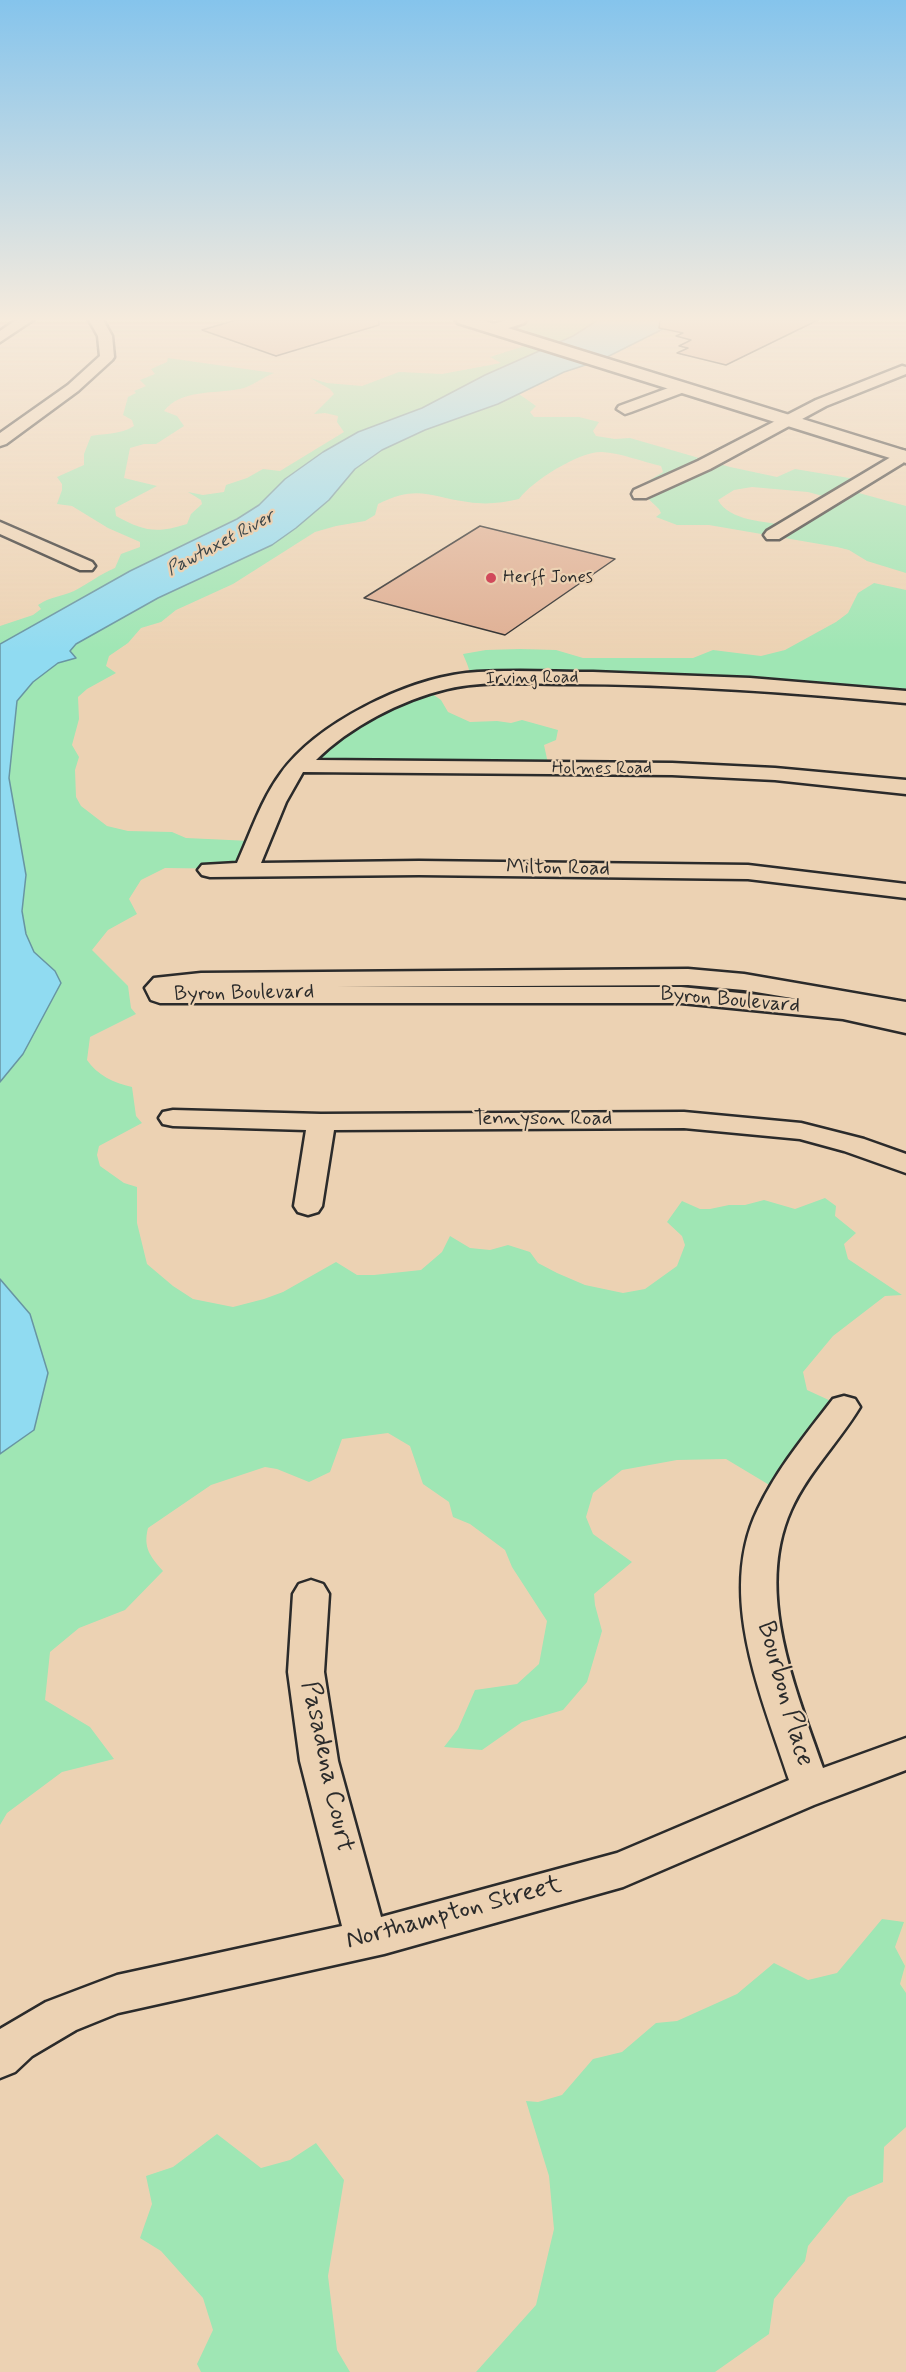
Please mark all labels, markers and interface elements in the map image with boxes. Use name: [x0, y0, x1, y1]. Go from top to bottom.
water label: Pawtuxet River: [164, 507, 278, 581]
place label: Herff Jones: [503, 567, 593, 589]
marker: Herff Jones: [484, 571, 498, 585]
street label: Irving Road: [485, 667, 579, 691]
street label: Holmes Road: [552, 758, 652, 780]
street label: Milton Road: [506, 855, 610, 883]
street label: Byron Boulevard: [174, 980, 314, 1008]
street label: Byron Boulevard: [659, 982, 801, 1020]
street label: Tennyson Road: [474, 1107, 612, 1133]
street label: Bourbon Place: [748, 1618, 820, 1770]
street label: Pasadena Court: [293, 1679, 359, 1855]
street label: Northampton Street: [343, 1870, 565, 1958]

